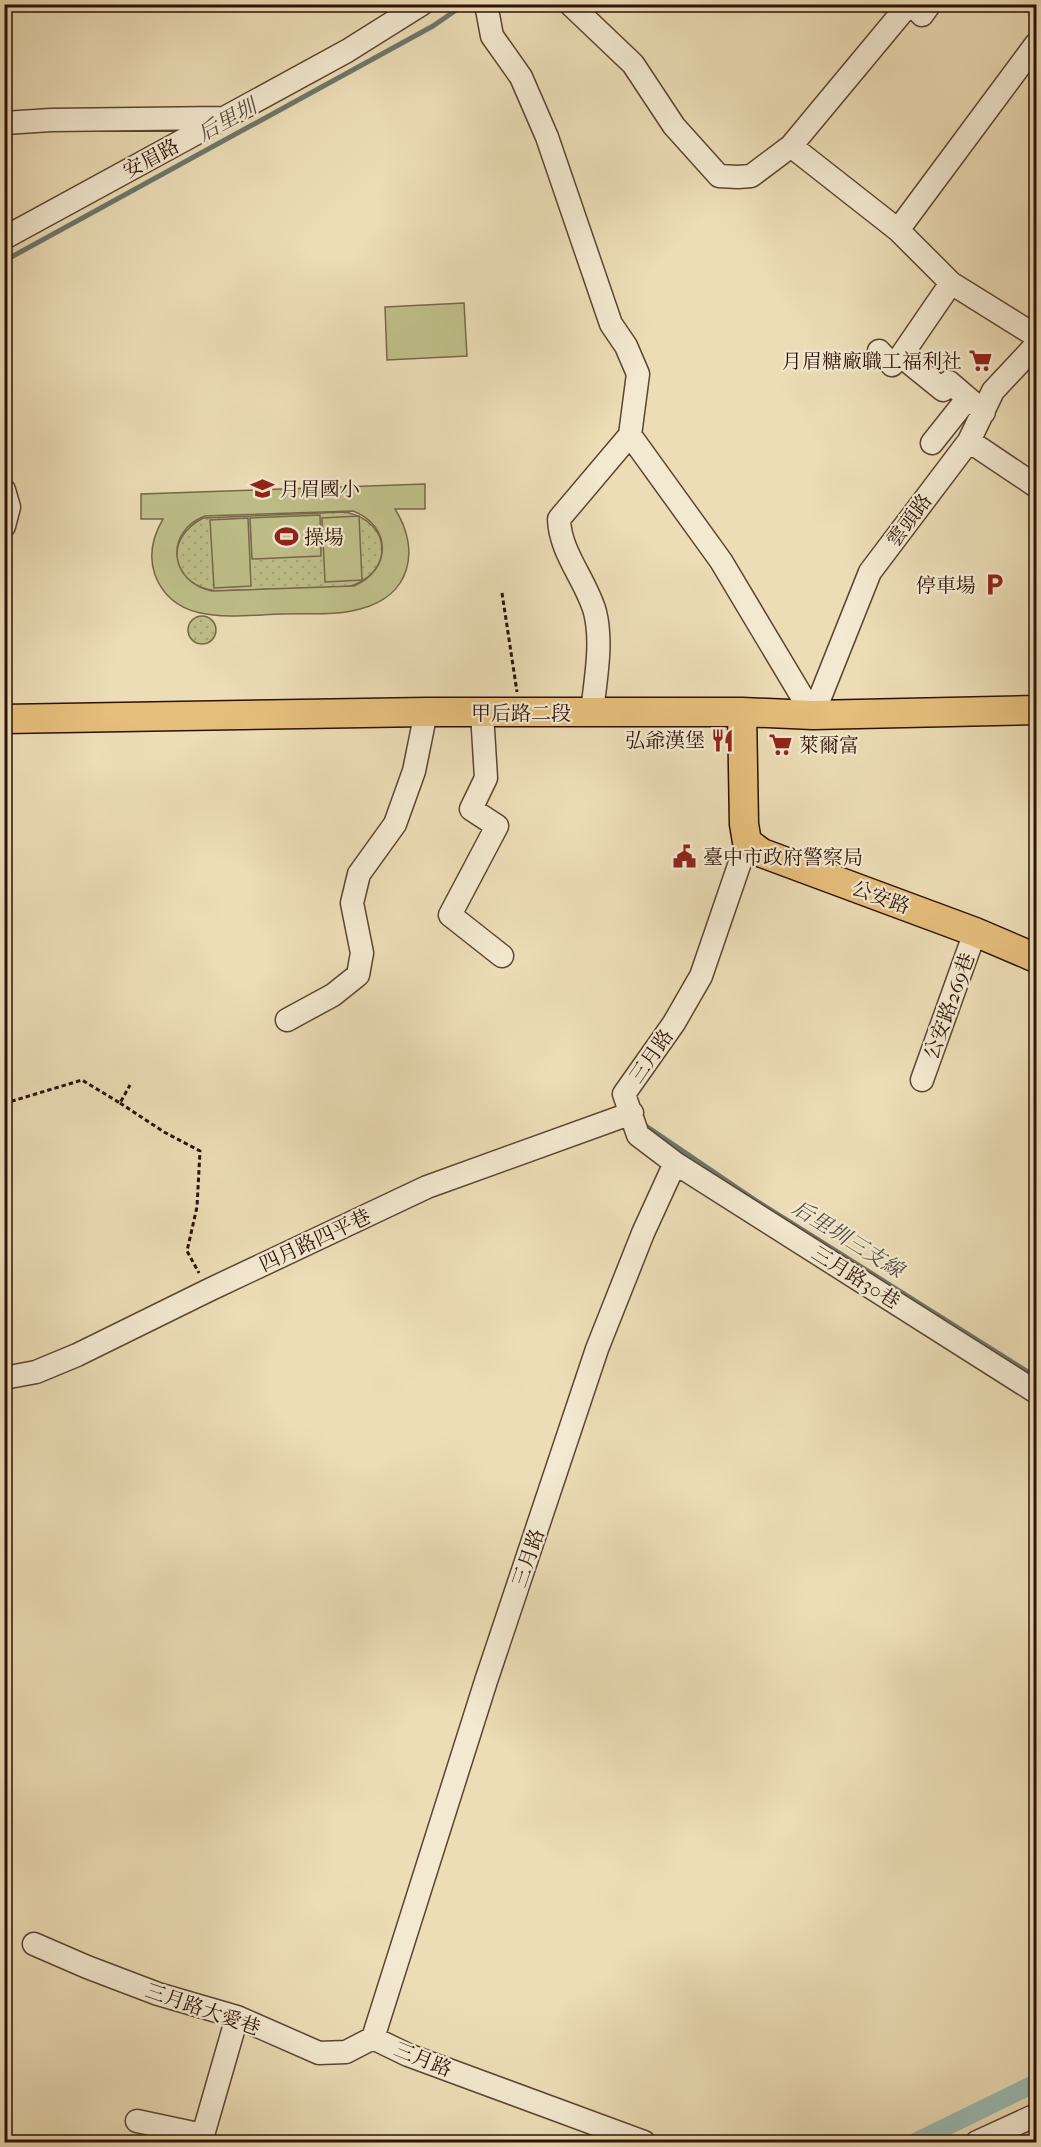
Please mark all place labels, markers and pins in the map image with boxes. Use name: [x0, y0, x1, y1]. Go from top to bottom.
supermarket icon: 月眉糖廠職工福利社: [967, 348, 993, 374]
place label: 月眉糖廠職工福利社: [782, 350, 962, 373]
school or university icon: 月眉國小: [249, 476, 275, 502]
place label: 月眉國小: [280, 478, 360, 501]
sports icon: 操場: [273, 524, 299, 550]
place label: 操場: [304, 526, 344, 549]
parking icon: 停車場: [981, 572, 1007, 598]
place label: 停車場: [916, 574, 976, 597]
restaurant icon: 弘爺漢堡: [710, 727, 736, 753]
place label: 弘爺漢堡: [625, 729, 705, 752]
supermarket icon: 萊爾富: [768, 732, 794, 758]
place label: 萊爾富: [799, 734, 859, 757]
public building icon: 臺中市政府警察局: [672, 844, 698, 870]
place label: 臺中市政府警察局: [703, 846, 863, 869]

